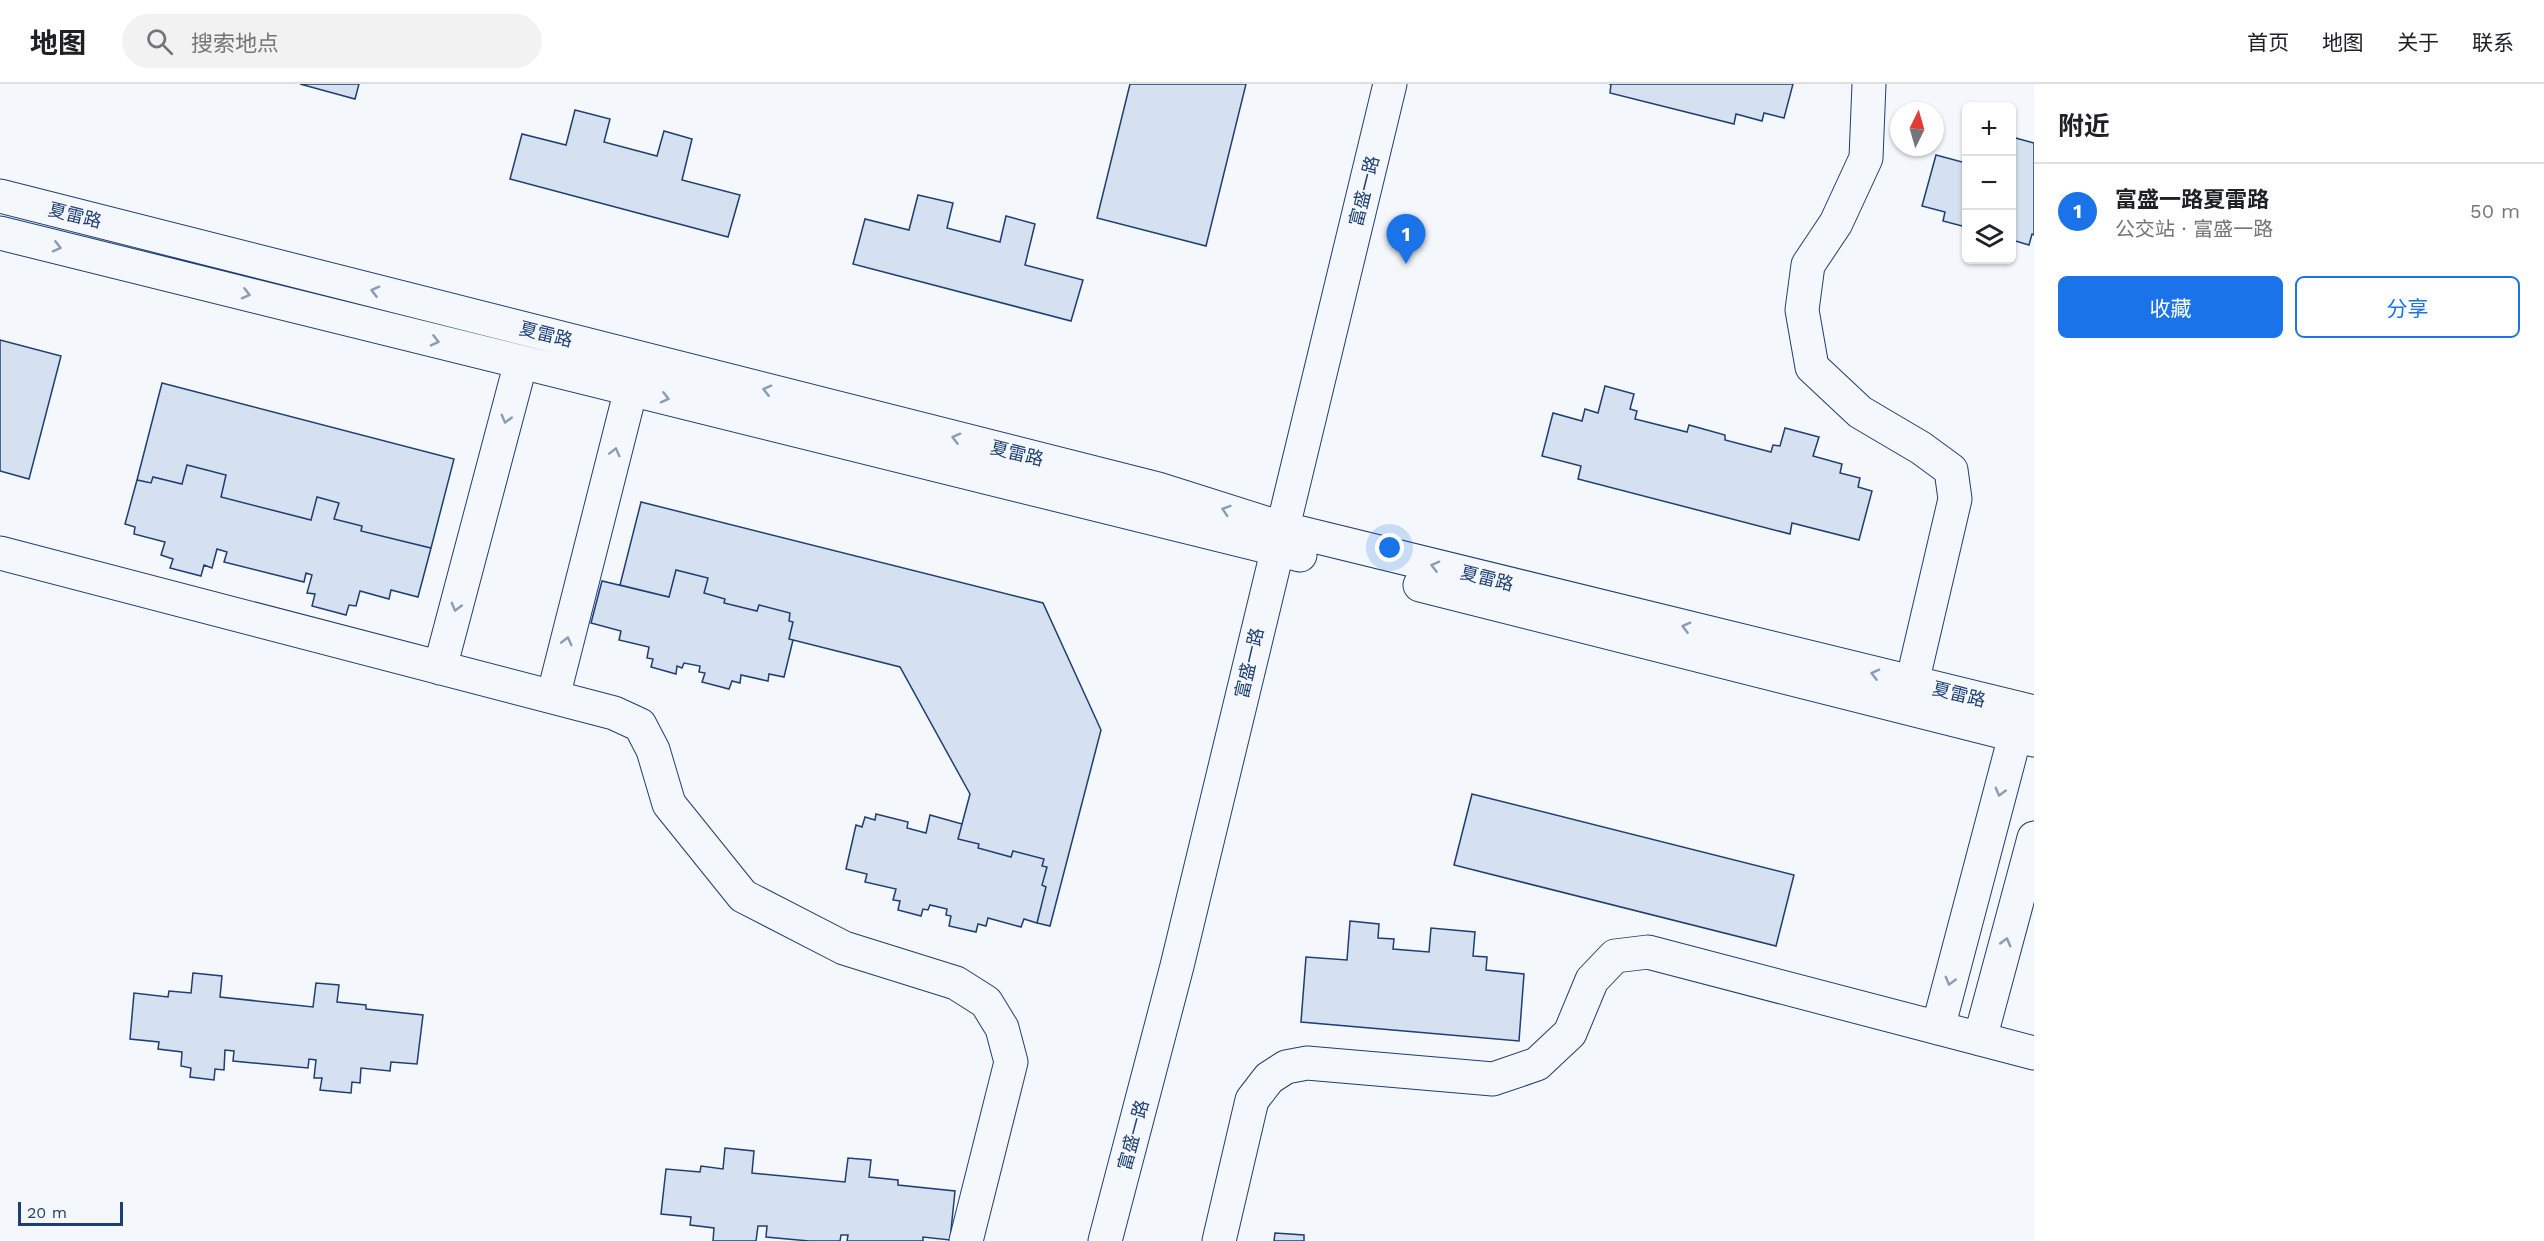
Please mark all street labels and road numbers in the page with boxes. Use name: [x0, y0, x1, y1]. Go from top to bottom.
street label: 富盛一路: [1345, 154, 1383, 228]
street label: 夏雷路: [46, 198, 104, 232]
street label: 夏雷路: [517, 317, 575, 351]
street label: 夏雷路: [988, 436, 1046, 470]
street label: 夏雷路: [1458, 561, 1516, 595]
street label: 富盛一路: [1231, 626, 1267, 700]
street label: 夏雷路: [1930, 677, 1988, 711]
street label: 富盛一路: [1114, 1098, 1152, 1172]

